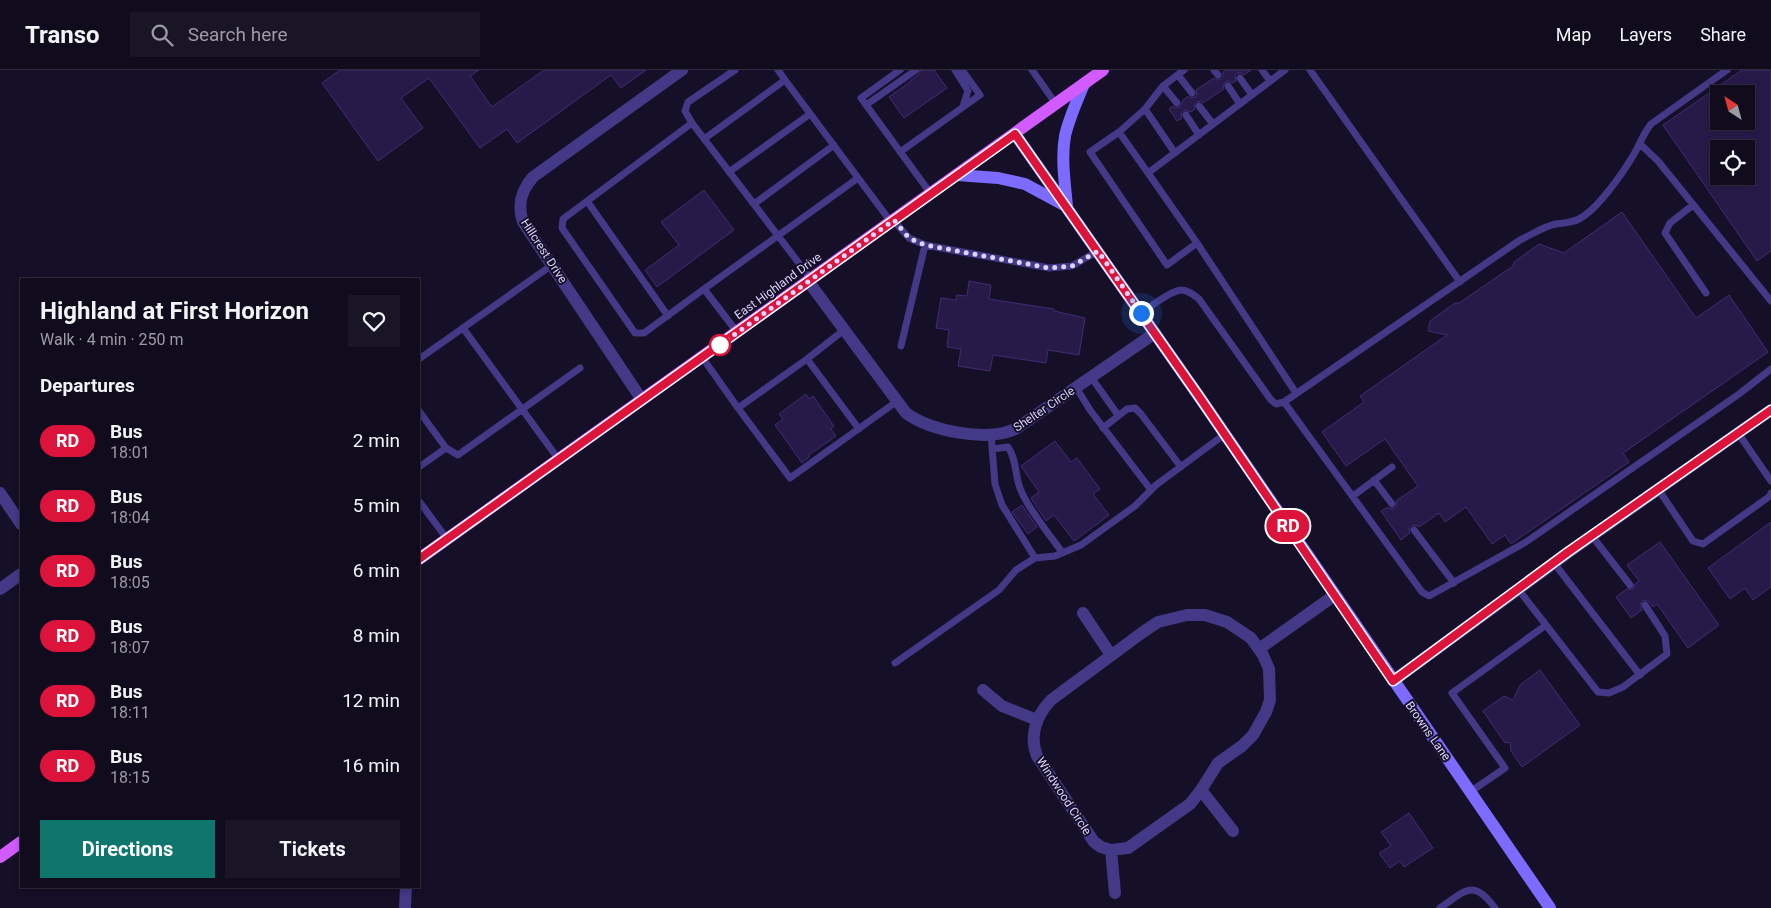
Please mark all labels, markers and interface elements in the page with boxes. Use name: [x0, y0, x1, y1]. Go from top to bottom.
search box: [130, 12, 480, 57]
text: Transo: [25, 21, 100, 49]
icon: search: [148, 21, 176, 49]
text: Search here: [188, 23, 288, 46]
text: Map: [1556, 24, 1591, 45]
text: Layers: [1619, 24, 1672, 45]
text: Share: [1700, 24, 1746, 45]
north arrow: [1710, 85, 1755, 130]
map controls: [1710, 85, 1755, 185]
button: locate: [1710, 140, 1755, 185]
street label: Hillcrest Drive: [518, 216, 570, 286]
street label: East Highland Drive: [732, 250, 824, 322]
button: heart: [348, 295, 400, 347]
text: Highland at First Horizon: [40, 297, 309, 325]
your location: [1129, 301, 1154, 326]
text: Walk · 4 min · 250 m: [40, 330, 184, 349]
unlabelled marker: [709, 334, 731, 356]
text: Departures: [40, 374, 135, 397]
street label: Shelter Circle: [1011, 383, 1077, 435]
text: Bus: [110, 420, 143, 443]
text: 2 min: [353, 429, 400, 452]
text: RD: [56, 430, 79, 451]
text: 18:01: [110, 443, 150, 462]
text: Bus: [110, 485, 143, 508]
text: 5 min: [353, 494, 400, 517]
text: RD: [56, 495, 79, 516]
text: 18:04: [110, 508, 150, 527]
line badge: RD: [1266, 510, 1310, 542]
text: RD: [1276, 515, 1300, 536]
text: Bus: [110, 550, 143, 573]
text: 6 min: [353, 559, 400, 582]
text: RD: [56, 560, 79, 581]
text: 18:05: [110, 573, 150, 592]
text: Bus: [110, 615, 143, 638]
text: 8 min: [353, 624, 400, 647]
text: RD: [56, 625, 79, 646]
text: 18:07: [110, 638, 150, 657]
text: Bus: [110, 680, 143, 703]
text: 12 min: [342, 689, 400, 712]
text: RD: [56, 690, 79, 711]
street label: Browns Lane: [1402, 699, 1454, 763]
text: 18:11: [110, 703, 150, 722]
text: Bus: [110, 745, 143, 768]
text: 16 min: [342, 754, 400, 777]
text: RD: [56, 755, 79, 776]
street label: Windwood Circle: [1034, 755, 1094, 837]
text: 18:15: [110, 768, 150, 787]
button: Directions: [40, 820, 215, 878]
button: Tickets: [225, 820, 400, 878]

